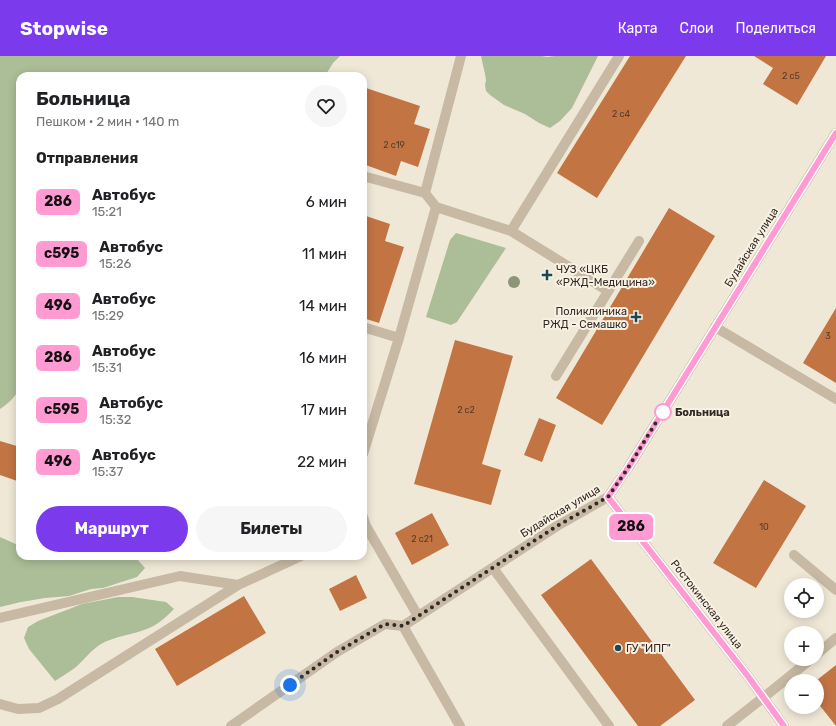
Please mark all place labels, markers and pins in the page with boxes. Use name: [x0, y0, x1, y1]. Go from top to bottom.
place label: ЧУЗ «ЦКБ «РЖД-Медицина»: [556, 263, 655, 289]
marker: ЧУЗ «ЦКБ «РЖД-Медицина»: [541, 269, 553, 281]
place label: Поликлиника РЖД - Семашко: [543, 305, 627, 331]
marker: Поликлиника РЖД - Семашко: [630, 311, 642, 323]
marker: Больница: [654, 403, 672, 421]
place label: Больница: [675, 406, 730, 419]
place label: ГУ "ИПГ": [626, 642, 671, 655]
marker: ГУ "ИПГ": [613, 643, 623, 653]

